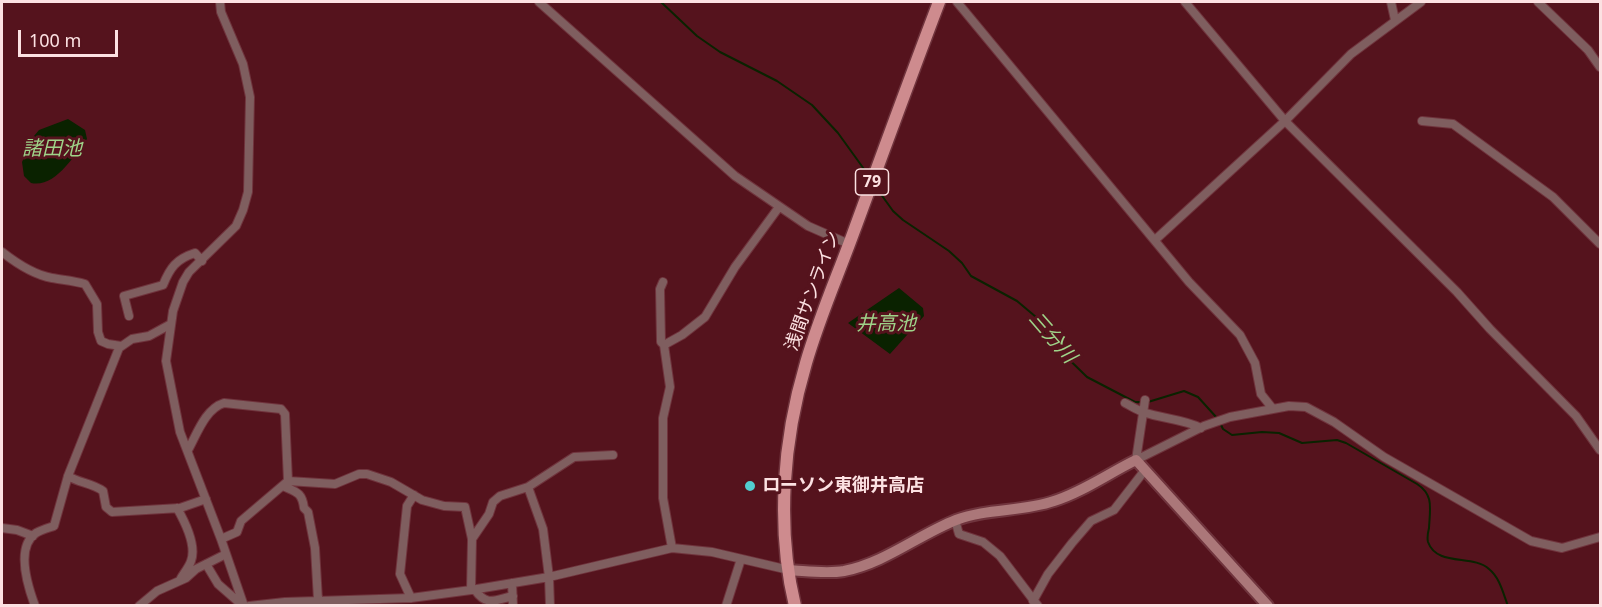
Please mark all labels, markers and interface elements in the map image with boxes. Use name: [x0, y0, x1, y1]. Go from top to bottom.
scale bar: [21, 18, 122, 56]
text: 100 m: [29, 28, 81, 52]
water label: 諸田池: [22, 137, 82, 161]
road number: 79: [856, 169, 888, 195]
street label: 浅間サンライン: [781, 228, 845, 354]
water label: 三分川: [1023, 307, 1081, 369]
water label: 井高池: [856, 312, 916, 336]
place label: ローソン東御井高店: [762, 475, 924, 497]
marker: ローソン東御井高店: [743, 479, 757, 493]

